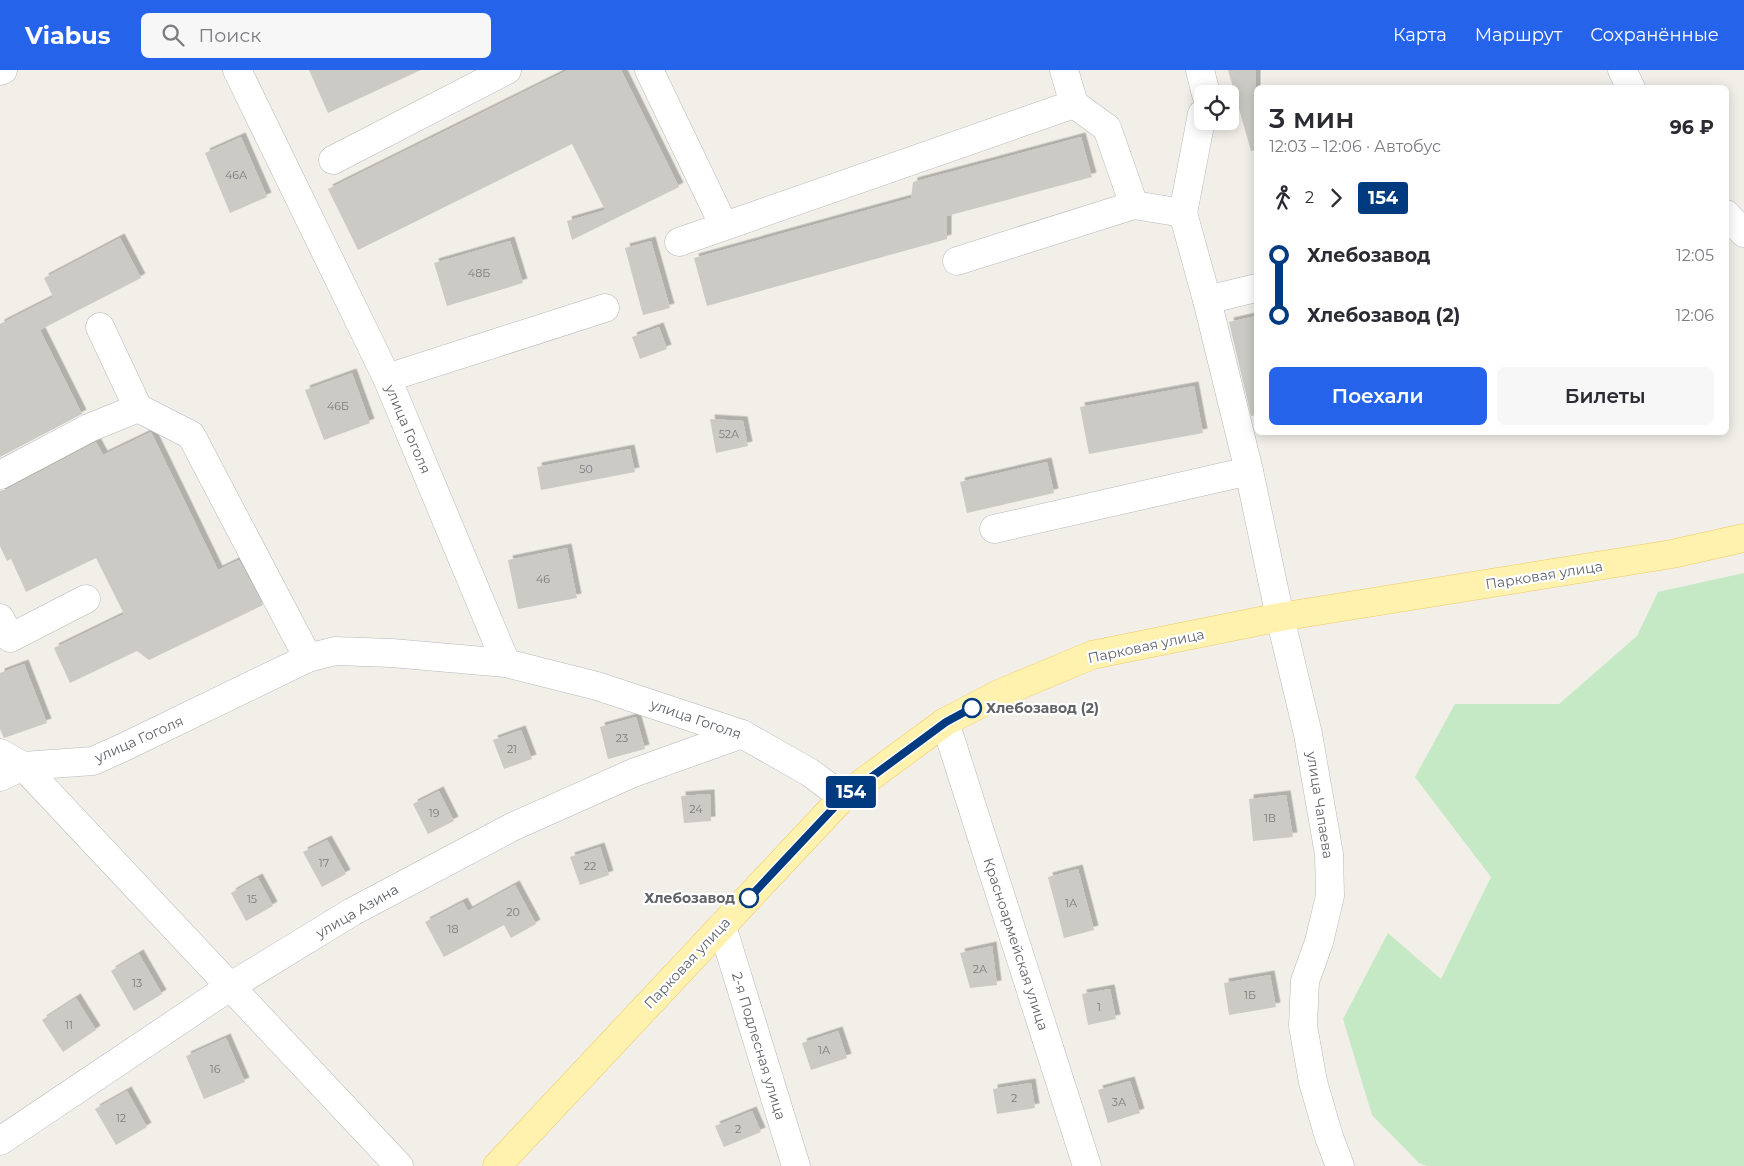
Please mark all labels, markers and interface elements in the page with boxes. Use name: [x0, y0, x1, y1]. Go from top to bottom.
search box: [141, 13, 491, 58]
text: Viabus: [25, 21, 111, 50]
icon: search: [159, 21, 187, 49]
text: Поиск: [199, 24, 261, 47]
text: Карта: [1393, 24, 1447, 46]
text: Маршрут: [1475, 24, 1562, 46]
text: Сохранённые: [1590, 24, 1719, 46]
map controls: [1194, 85, 1239, 130]
button: locate: [1194, 85, 1239, 130]
text: 3 мин: [1269, 101, 1354, 135]
text: 96 ₽: [1670, 116, 1714, 139]
text: 12:03 – 12:06 · Автобус: [1269, 137, 1441, 156]
house number: 46А: [225, 168, 248, 182]
icon: walk: [1269, 184, 1297, 212]
icon: forward: [1322, 184, 1350, 212]
text: 154: [1368, 187, 1398, 209]
text: 2: [1305, 188, 1314, 207]
text: Хлебозавод: [1307, 244, 1430, 267]
text: 12:05: [1676, 246, 1714, 265]
house number: 48Б: [468, 266, 490, 280]
text: Хлебозавод (2): [1307, 304, 1460, 327]
text: 12:06: [1675, 306, 1714, 325]
button: Поехали: [1269, 367, 1487, 425]
button: Билеты: [1497, 367, 1714, 425]
street label: улица Гоголя: [381, 381, 435, 476]
house number: 46Б: [327, 399, 349, 413]
house number: 52А: [719, 427, 740, 441]
house number: 50: [579, 462, 593, 476]
street label: Парковая улица: [1484, 557, 1604, 593]
house number: 46: [536, 572, 550, 586]
street label: Парковая улица: [1086, 625, 1206, 667]
street label: улица Гоголя: [647, 695, 744, 743]
marker: Хлебозавод (2): [962, 698, 982, 718]
place label: Хлебозавод (2): [986, 699, 1099, 717]
street label: улица Гоголя: [91, 711, 186, 767]
house number: 23: [616, 731, 628, 745]
house number: 21: [507, 742, 517, 756]
street label: улица Чапаева: [1302, 749, 1337, 860]
line badge: 154: [822, 776, 880, 808]
text: 154: [836, 781, 866, 803]
house number: 24: [689, 802, 703, 816]
house number: 19: [429, 806, 440, 820]
house number: 1В: [1264, 811, 1276, 825]
street label: Красноармейская улица: [980, 855, 1052, 1033]
house number: 17: [319, 856, 329, 870]
house number: 22: [584, 859, 596, 873]
street label: улица Азина: [312, 880, 402, 942]
marker: Хлебозавод: [739, 888, 759, 908]
place label: Хлебозавод: [644, 889, 735, 907]
house number: 15: [247, 892, 257, 906]
house number: 1А: [1065, 896, 1078, 910]
house number: 20: [506, 905, 520, 919]
street label: Парковая улица: [640, 913, 734, 1013]
house number: 18: [448, 922, 459, 936]
house number: 2А: [973, 962, 988, 976]
street label: 2-я Подлесная улица: [728, 970, 790, 1122]
house number: 13: [132, 976, 142, 990]
house number: 1Б: [1244, 988, 1256, 1002]
house number: 1: [1097, 1000, 1101, 1014]
house number: 11: [65, 1018, 73, 1032]
house number: 1А: [818, 1043, 831, 1057]
house number: 16: [210, 1062, 221, 1076]
house number: 2: [1011, 1091, 1017, 1105]
house number: 3А: [1112, 1095, 1127, 1109]
house number: 12: [116, 1111, 126, 1125]
house number: 2: [735, 1122, 741, 1136]

